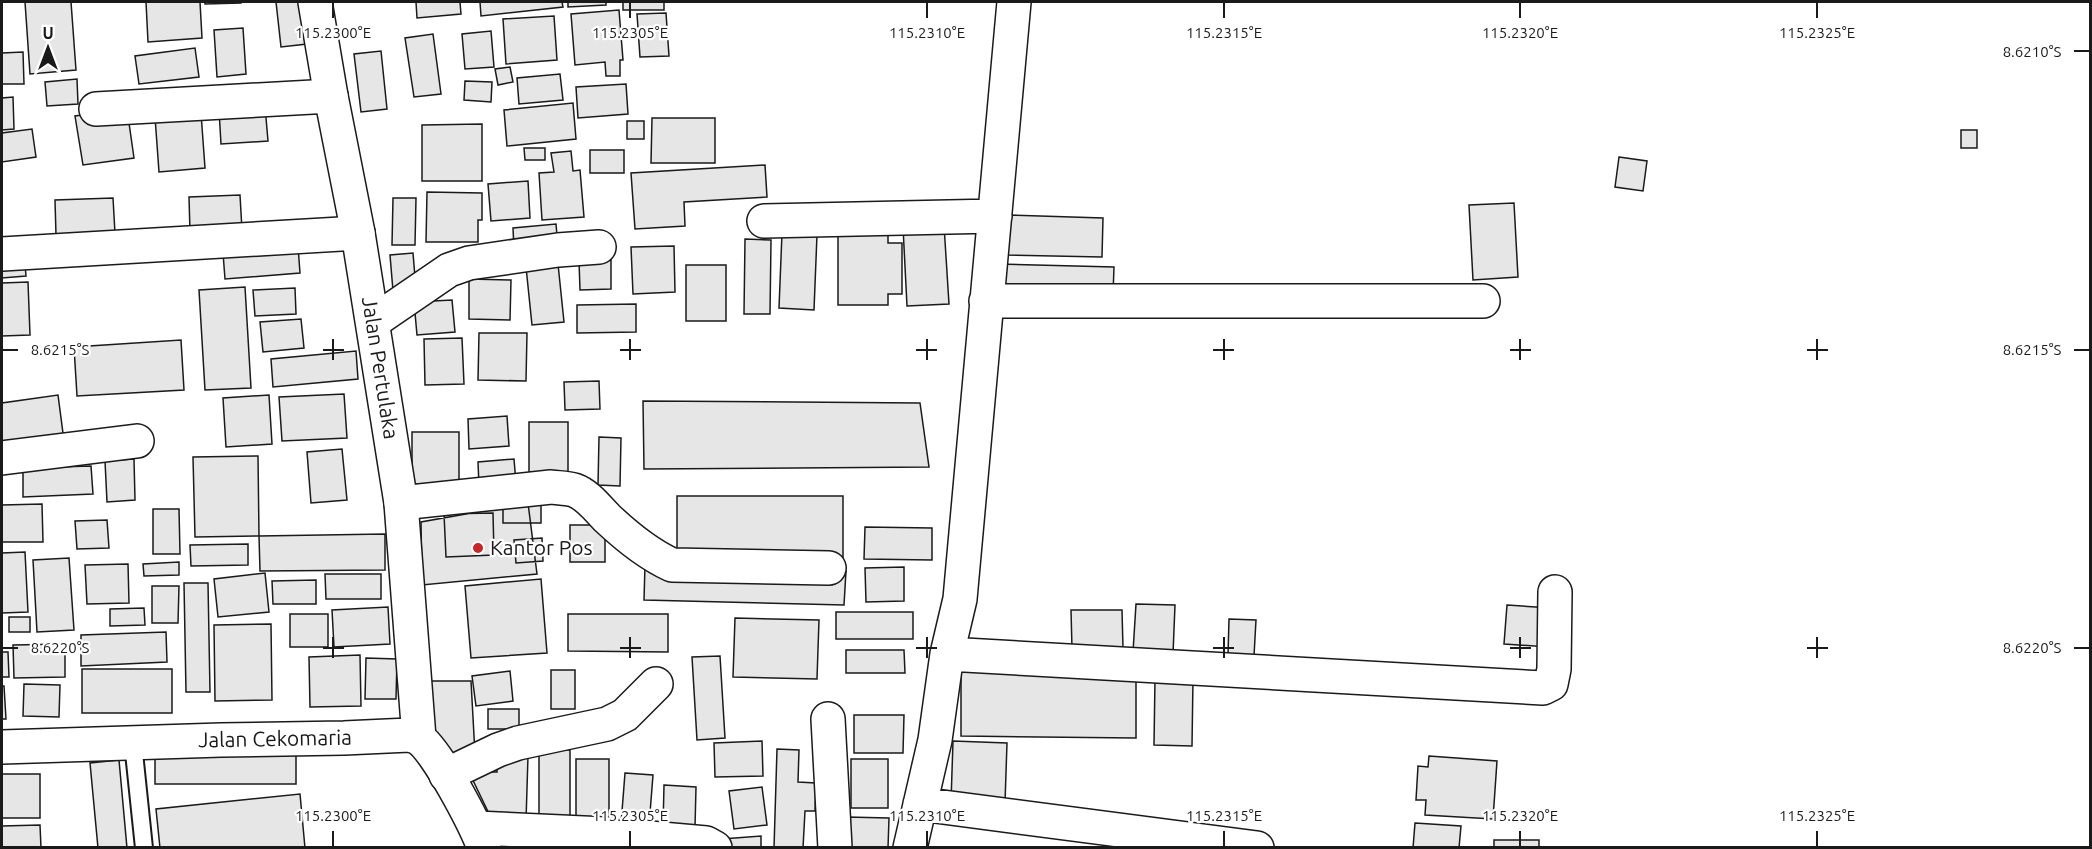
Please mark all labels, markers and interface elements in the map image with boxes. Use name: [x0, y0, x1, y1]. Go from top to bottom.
north arrow: [18, 18, 78, 78]
text: U: [42, 24, 54, 42]
text: 115.2300°E: [295, 24, 371, 41]
text: 115.2305°E: [592, 24, 668, 41]
text: 115.2310°E: [889, 24, 965, 41]
text: 115.2315°E: [1186, 24, 1262, 41]
text: 115.2320°E: [1482, 24, 1558, 41]
text: 115.2325°E: [1779, 24, 1855, 41]
text: 8.6210°S: [2003, 43, 2061, 60]
street label: Jalan Pertulaka: [358, 295, 404, 441]
text: 8.6215°S: [31, 341, 89, 358]
text: 8.6215°S: [2003, 341, 2061, 358]
place label: Kantor Pos: [490, 535, 593, 559]
marker: Kantor Pos: [471, 541, 485, 555]
text: 8.6220°S: [31, 639, 89, 656]
text: 8.6220°S: [2003, 639, 2061, 656]
street label: Jalan Cekomaria: [198, 725, 352, 751]
text: 115.2300°E: [295, 807, 371, 824]
text: 115.2305°E: [592, 807, 668, 824]
text: 115.2310°E: [889, 807, 965, 824]
text: 115.2315°E: [1186, 807, 1262, 824]
text: 115.2320°E: [1482, 807, 1558, 824]
text: 115.2325°E: [1779, 807, 1855, 824]

